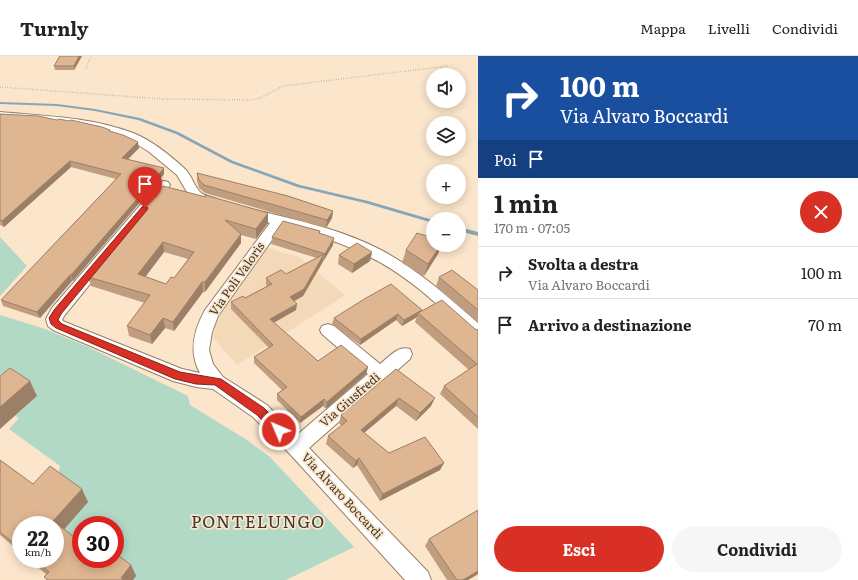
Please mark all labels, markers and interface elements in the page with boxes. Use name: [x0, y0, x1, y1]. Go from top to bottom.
text: Turnly: [20, 14, 88, 42]
text: Mappa: [640, 18, 686, 38]
text: Livelli: [708, 18, 750, 38]
text: Condividi: [772, 18, 838, 38]
text: 100 m: [560, 64, 640, 106]
map controls: [426, 68, 466, 252]
button: sound: [426, 68, 466, 108]
icon: right: [494, 72, 546, 124]
text: Via Alvaro Boccardi: [560, 102, 729, 129]
button: layers: [426, 116, 466, 156]
text: Poi: [494, 148, 517, 171]
icon: arrive: [525, 148, 547, 170]
button: +: [426, 164, 466, 204]
pin: [128, 167, 162, 208]
icon: arrive: [134, 173, 156, 195]
text: 1 min: [494, 185, 558, 220]
button: close: [800, 191, 842, 233]
button: −: [426, 212, 466, 252]
text: 170 m · 07:05: [494, 218, 570, 237]
street label: Via Poli Valoris: [204, 237, 269, 319]
text: Svolta a destra: [528, 252, 639, 275]
text: 100 m: [801, 261, 842, 284]
icon: right: [494, 262, 516, 284]
text: Via Alvaro Boccardi: [528, 275, 650, 294]
text: Arrivo a destinazione: [528, 313, 692, 336]
text: 70 m: [808, 313, 842, 336]
icon: arrive: [494, 314, 516, 336]
street label: Via Giusfredi: [315, 368, 384, 431]
position arrow: [258, 409, 300, 451]
street label: Via Alvaro Boccardi: [298, 448, 388, 543]
district label: PONTELUNGO: [191, 508, 325, 533]
speed limit sign: 30: [72, 516, 124, 568]
text: 22: [27, 522, 49, 552]
button: Esci: [494, 526, 664, 572]
button: Condividi: [672, 526, 842, 572]
text: km/h: [25, 544, 51, 559]

